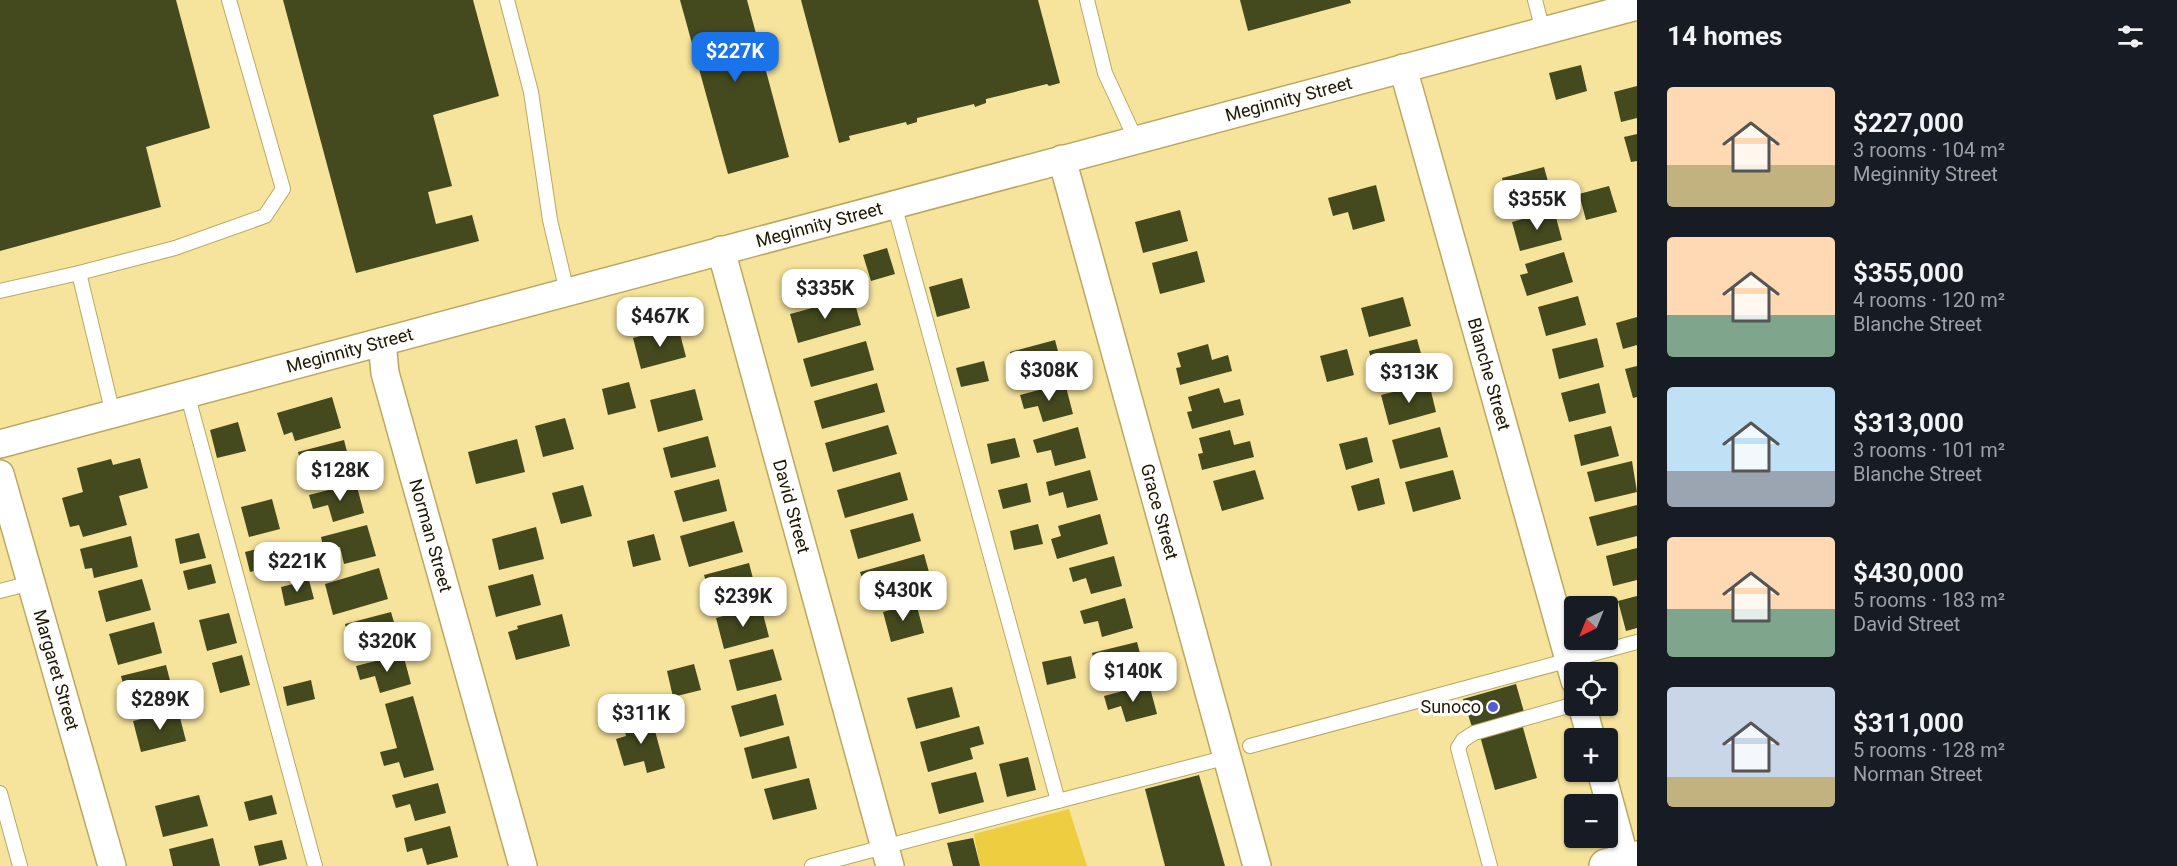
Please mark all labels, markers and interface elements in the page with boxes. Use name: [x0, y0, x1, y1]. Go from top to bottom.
icon: filters: [2114, 20, 2147, 53]
text: 14 homes: [1667, 21, 1782, 51]
pin: $227K: [693, 32, 777, 83]
text: $227K: [706, 39, 764, 63]
street label: Meginnity Street: [1223, 72, 1354, 126]
text: $227,000: [1853, 108, 1964, 138]
icon: home: [1715, 111, 1787, 183]
text: 3 rooms · 104 m²: [1853, 138, 2005, 162]
text: Meginnity Street: [1853, 162, 1998, 186]
pin: $355K: [1495, 180, 1579, 231]
text: $355K: [1508, 187, 1566, 211]
street label: Meginnity Street: [753, 197, 885, 251]
text: $355,000: [1853, 258, 1964, 288]
icon: home: [1715, 261, 1787, 333]
pin: $335K: [783, 269, 867, 320]
text: $335K: [796, 276, 854, 300]
text: 4 rooms · 120 m²: [1853, 288, 2005, 312]
pin: $467K: [618, 297, 702, 348]
text: $467K: [631, 304, 689, 328]
text: Blanche Street: [1853, 312, 1982, 336]
street label: Blanche Street: [1464, 315, 1515, 433]
street label: Meginnity Street: [284, 323, 415, 377]
pin: $308K: [1007, 351, 1091, 402]
pin: $313K: [1367, 353, 1451, 404]
text: $308K: [1020, 358, 1078, 382]
text: $313K: [1380, 360, 1438, 384]
text: $313,000: [1853, 408, 1964, 438]
icon: home: [1715, 411, 1787, 483]
text: 3 rooms · 101 m²: [1853, 438, 2005, 462]
pin: $128K: [298, 451, 382, 502]
street label: David Street: [769, 457, 815, 556]
text: $128K: [311, 458, 369, 482]
street label: Grace Street: [1137, 461, 1183, 562]
text: Blanche Street: [1853, 462, 1982, 486]
street label: Norman Street: [405, 476, 457, 595]
pin: $221K: [255, 542, 339, 593]
text: $221K: [268, 549, 326, 573]
text: $430,000: [1853, 558, 1964, 588]
icon: home: [1715, 561, 1787, 633]
pin: $430K: [861, 571, 945, 622]
pin: $239K: [701, 577, 785, 628]
text: $430K: [874, 578, 932, 602]
text: $239K: [714, 584, 772, 608]
text: 5 rooms · 183 m²: [1853, 588, 2005, 612]
north arrow: [1564, 596, 1618, 650]
map controls: [1564, 596, 1618, 848]
street label: Margaret Street: [29, 607, 84, 733]
text: David Street: [1853, 612, 1960, 636]
pin: $320K: [345, 622, 429, 673]
text: $320K: [358, 629, 416, 653]
pin: $140K: [1091, 652, 1175, 703]
text: $140K: [1104, 659, 1162, 683]
button: locate: [1564, 662, 1618, 716]
pin: $289K: [118, 680, 202, 731]
text: $289K: [131, 687, 189, 711]
pin: $311K: [599, 694, 683, 745]
place label: Sunoco: [1420, 696, 1481, 717]
marker: Sunoco: [1486, 700, 1500, 714]
text: $311K: [612, 701, 670, 725]
text: $311,000: [1853, 708, 1964, 738]
icon: home: [1715, 711, 1787, 783]
button: +: [1564, 728, 1618, 782]
text: 5 rooms · 128 m²: [1853, 738, 2005, 762]
text: Norman Street: [1853, 762, 1983, 786]
button: −: [1564, 794, 1618, 848]

